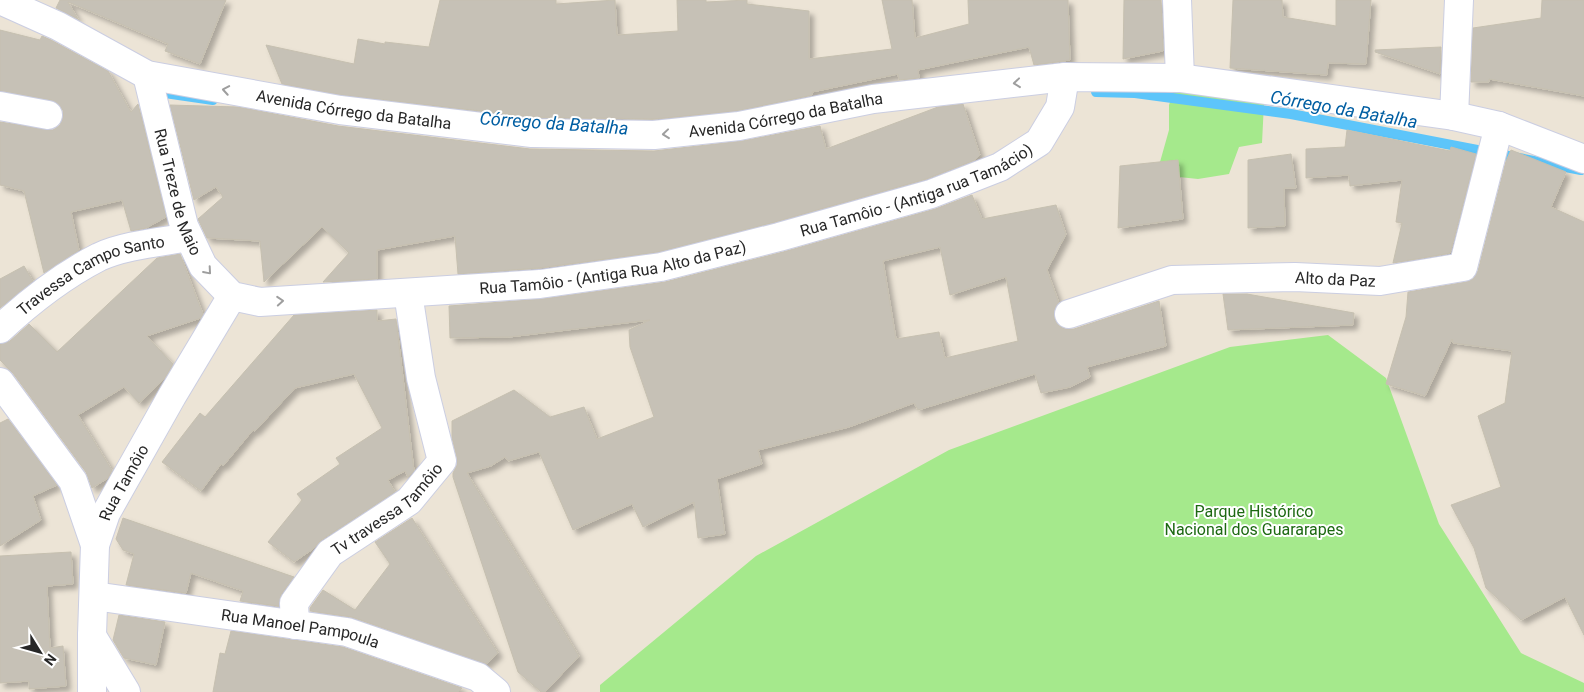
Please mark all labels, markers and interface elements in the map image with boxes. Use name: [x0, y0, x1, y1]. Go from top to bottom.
one-way arrow: [1012, 77, 1020, 88]
one-way arrow: [222, 85, 231, 95]
street label: Avenida Córrego da Batalha: [255, 86, 453, 133]
water label: Córrego da Batalha: [1269, 86, 1419, 132]
street label: Avenida Córrego da Batalha: [688, 88, 884, 141]
water label: Córrego da Batalha: [479, 107, 629, 139]
street label: Rua Treze de Maio: [151, 127, 206, 258]
one-way arrow: [661, 128, 669, 139]
street label: Rua Tamôio - (Antiga rua Tamácio): [798, 139, 1036, 240]
street label: Travessa Campo Santo: [13, 232, 166, 319]
street label: Rua Tamôio - (Antiga Rua Alto da Paz): [479, 236, 748, 297]
one-way arrow: [202, 265, 211, 274]
street label: Alto da Paz: [1295, 268, 1376, 290]
one-way arrow: [277, 296, 285, 307]
street label: Rua Tamôio: [95, 441, 152, 523]
street label: Tv travessa Tamôio: [327, 459, 446, 559]
park label: Parque Histórico Nacional dos Guararapes: [1164, 502, 1344, 539]
street label: Rua Manoel Pampoula: [220, 605, 382, 652]
north arrow: [15, 627, 65, 677]
text: N: [41, 651, 60, 669]

